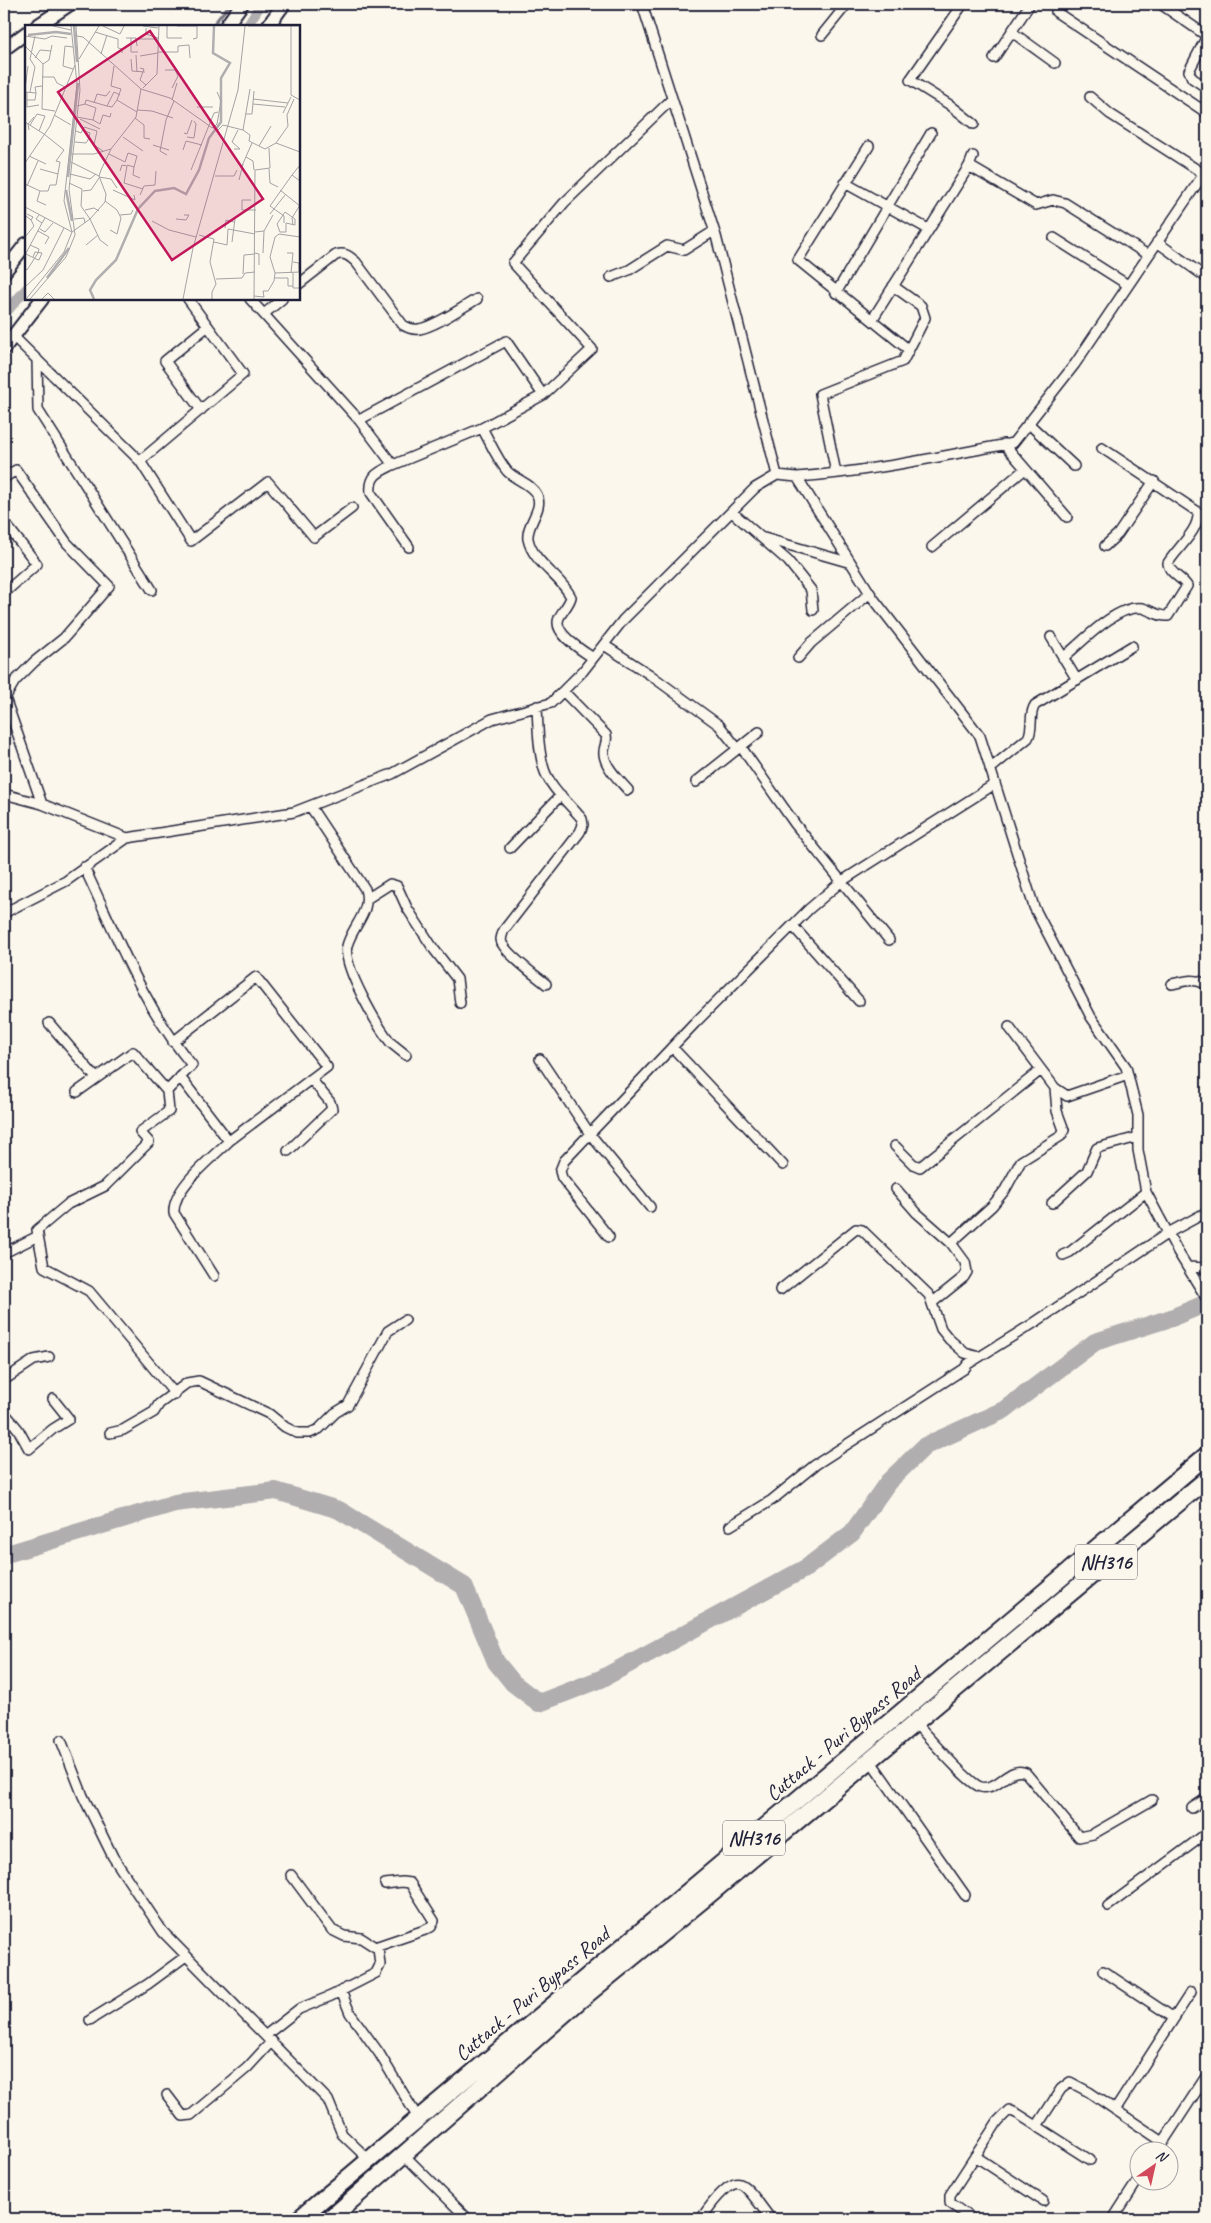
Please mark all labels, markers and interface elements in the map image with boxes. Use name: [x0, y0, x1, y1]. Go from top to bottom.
inset map: [25, 25, 300, 300]
road number: NH316: [1075, 1544, 1137, 1580]
street label: Cuttack - Puri Bypass Road: [760, 1660, 928, 1807]
road number: NH316: [723, 1820, 785, 1856]
street label: Cuttack - Puri Bypass Road: [449, 1920, 617, 2067]
north arrow: [1128, 2140, 1178, 2190]
text: N: [1153, 2146, 1171, 2166]

